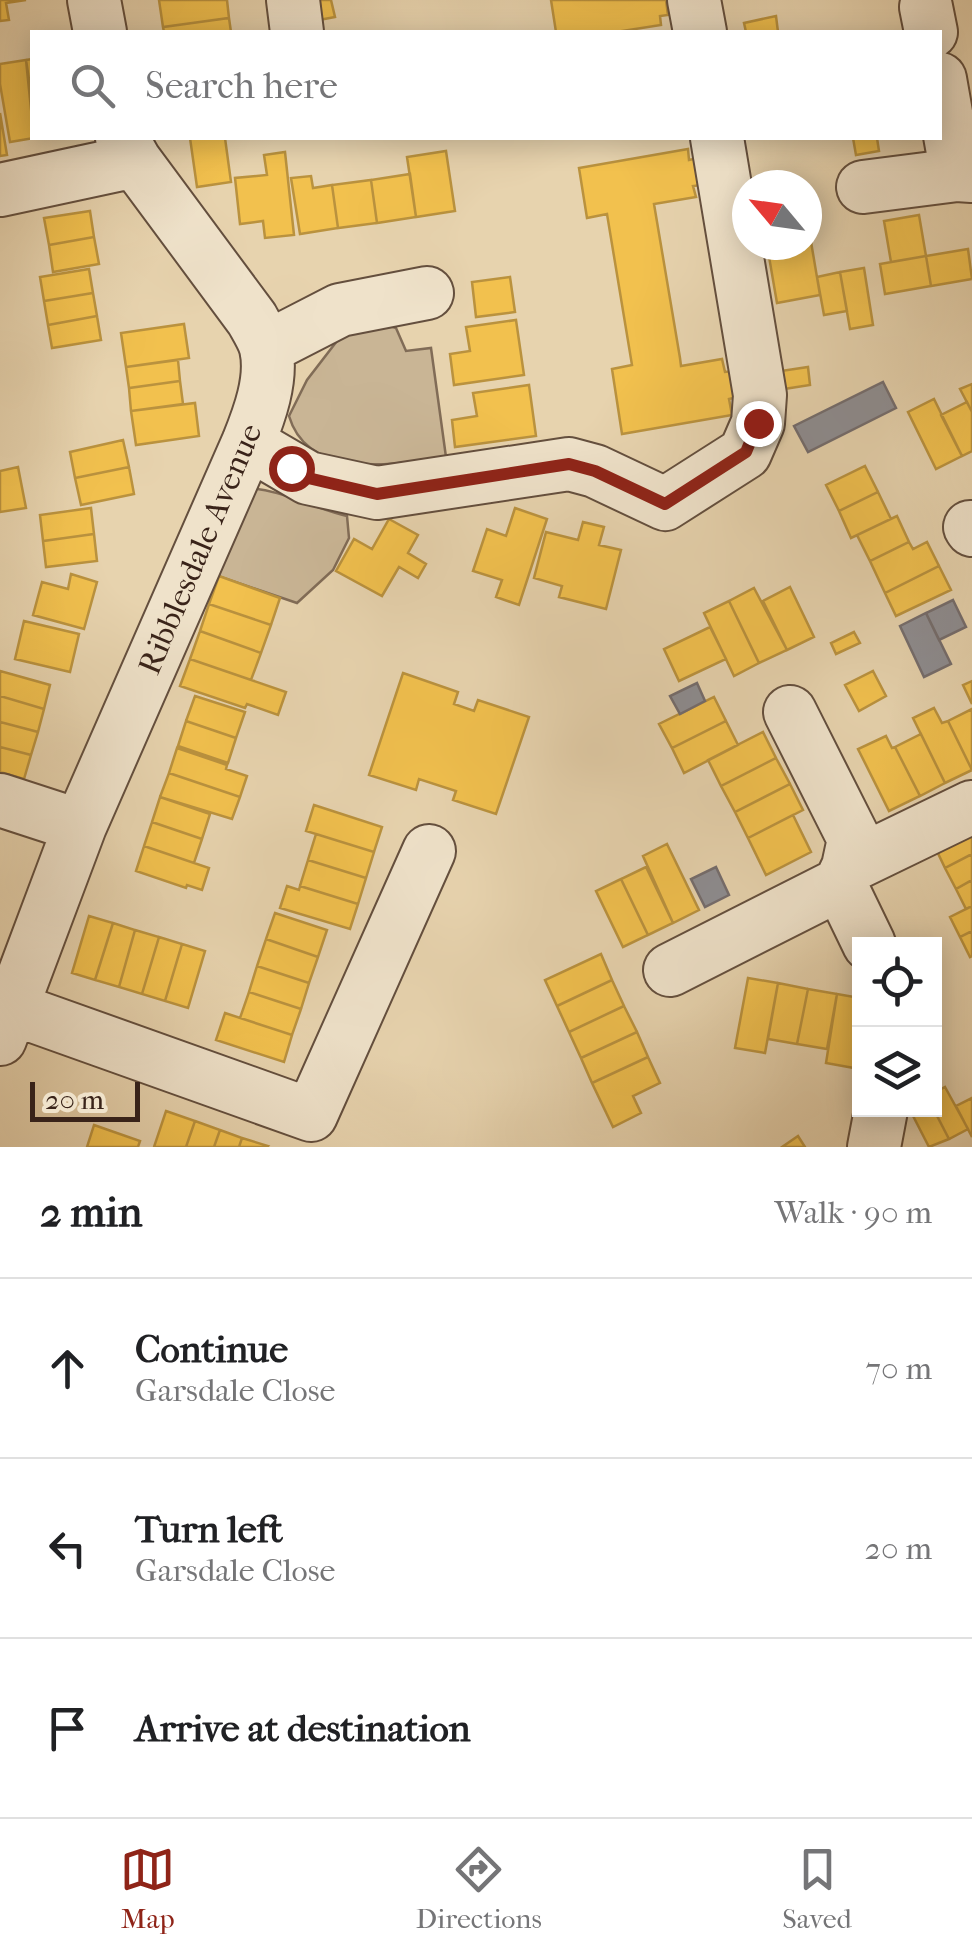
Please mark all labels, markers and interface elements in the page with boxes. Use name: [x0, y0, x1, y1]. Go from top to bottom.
search box: [30, 30, 942, 140]
icon: search: [65, 58, 120, 113]
text: Search here: [145, 63, 338, 108]
north arrow: [732, 170, 822, 260]
route end: [736, 401, 782, 447]
street label: Ribblesdale Avenue: [130, 418, 270, 680]
route start: [269, 446, 315, 492]
map controls: [852, 937, 942, 1117]
button: locate: [852, 937, 942, 1027]
button: layers: [852, 1027, 942, 1117]
scale bar: [30, 1077, 140, 1122]
text: 20 m: [45, 1083, 104, 1116]
text: 2 min: [40, 1188, 142, 1237]
text: Walk · 90 m: [775, 1194, 932, 1231]
text: Continue: [135, 1327, 288, 1372]
icon: ahead: [40, 1341, 95, 1396]
text: 70 m: [866, 1350, 932, 1387]
text: Garsdale Close: [135, 1372, 335, 1409]
text: Turn left: [135, 1507, 283, 1552]
icon: left: [40, 1521, 95, 1576]
text: 20 m: [864, 1530, 932, 1567]
text: Garsdale Close: [135, 1552, 335, 1589]
icon: arrive: [40, 1701, 95, 1756]
text: Arrive at destination: [135, 1706, 471, 1751]
tab: Map: [120, 1842, 175, 1935]
tab: Directions: [416, 1842, 542, 1935]
tab: Saved: [782, 1842, 852, 1935]

